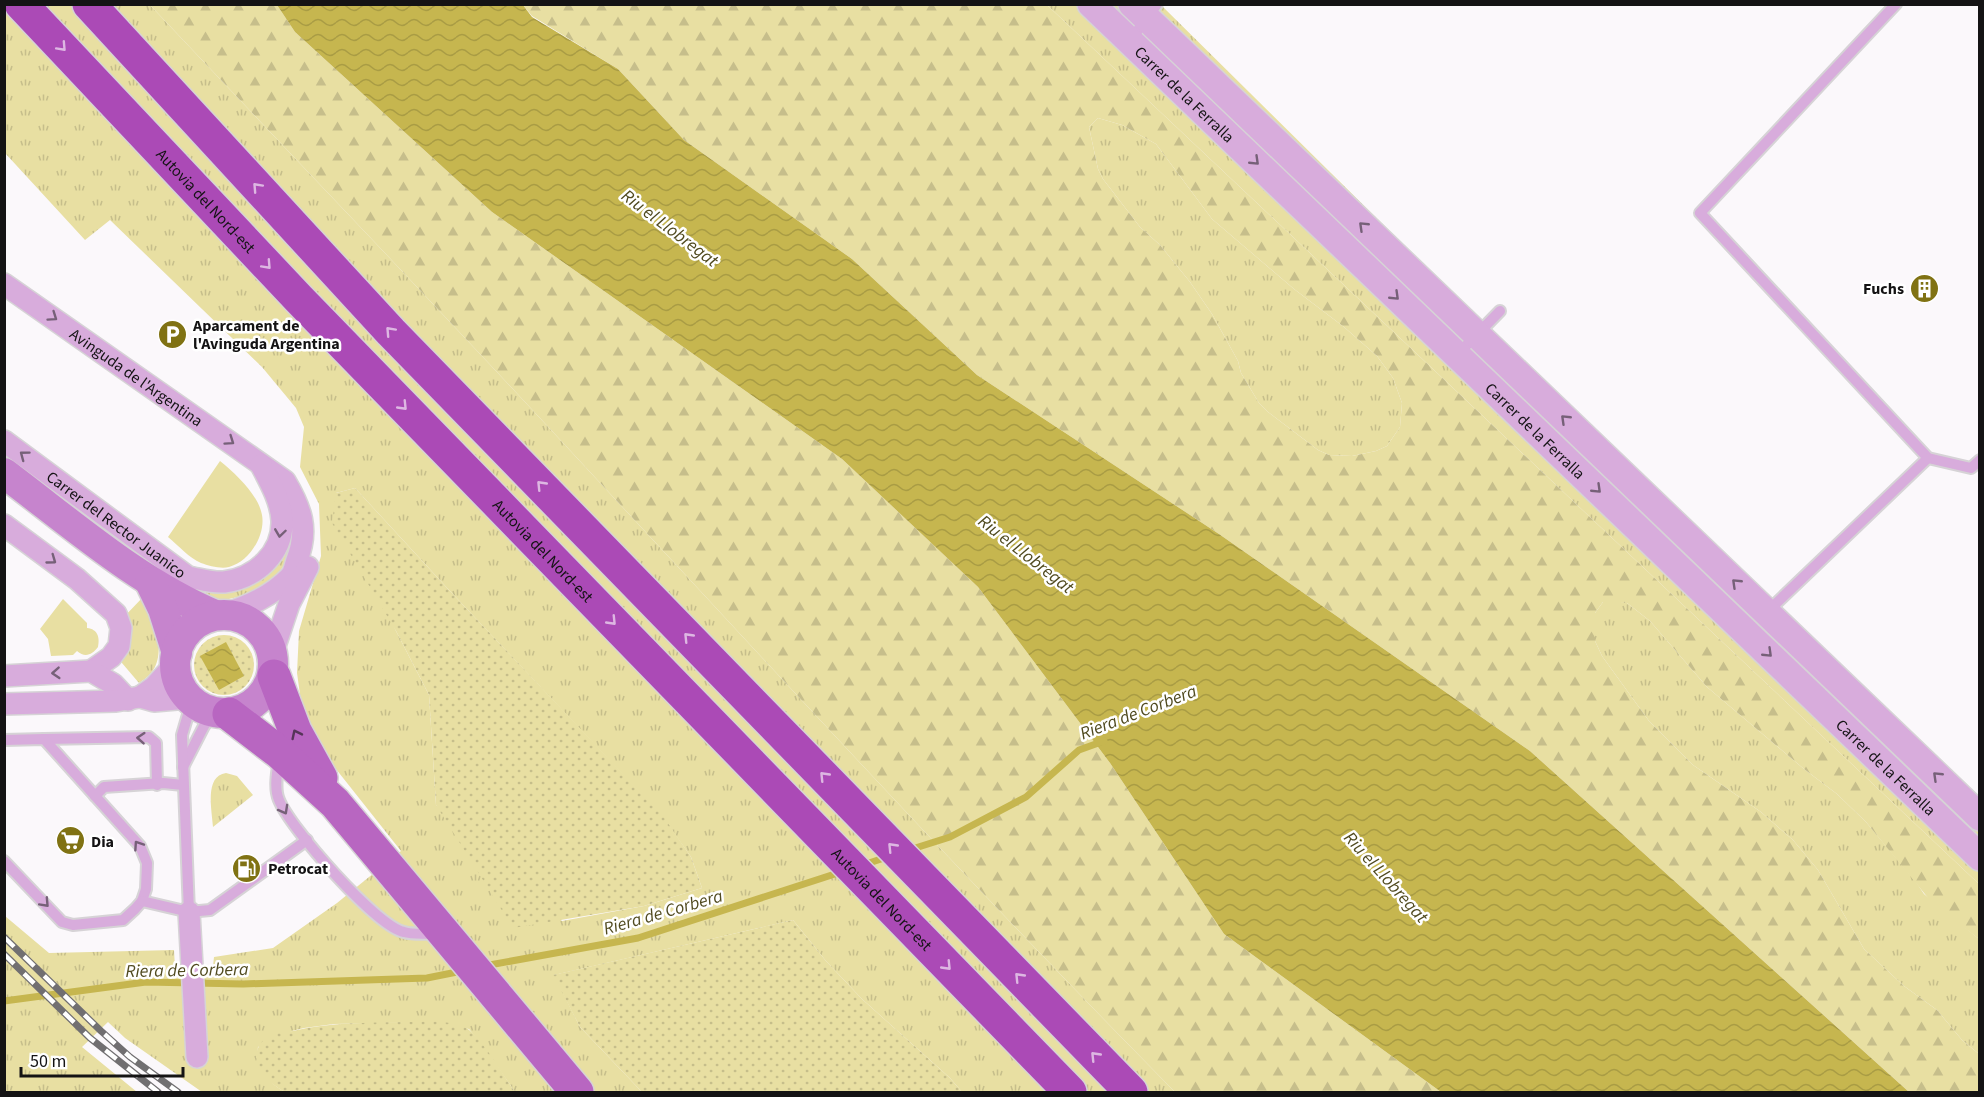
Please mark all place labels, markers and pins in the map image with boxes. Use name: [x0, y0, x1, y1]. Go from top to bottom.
building icon: Fuchs: [1909, 272, 1941, 304]
place label: Fuchs: [1863, 278, 1904, 300]
place label: Aparcament de l'Avinguda Argentina: [192, 315, 340, 355]
parking icon: Aparcament de l'Avinguda Argentina: [156, 318, 188, 350]
supermarket icon: Dia: [54, 825, 86, 857]
place label: Dia: [91, 831, 114, 853]
fuel station icon: Petrocat: [231, 852, 263, 884]
place label: Petrocat: [268, 858, 328, 880]

